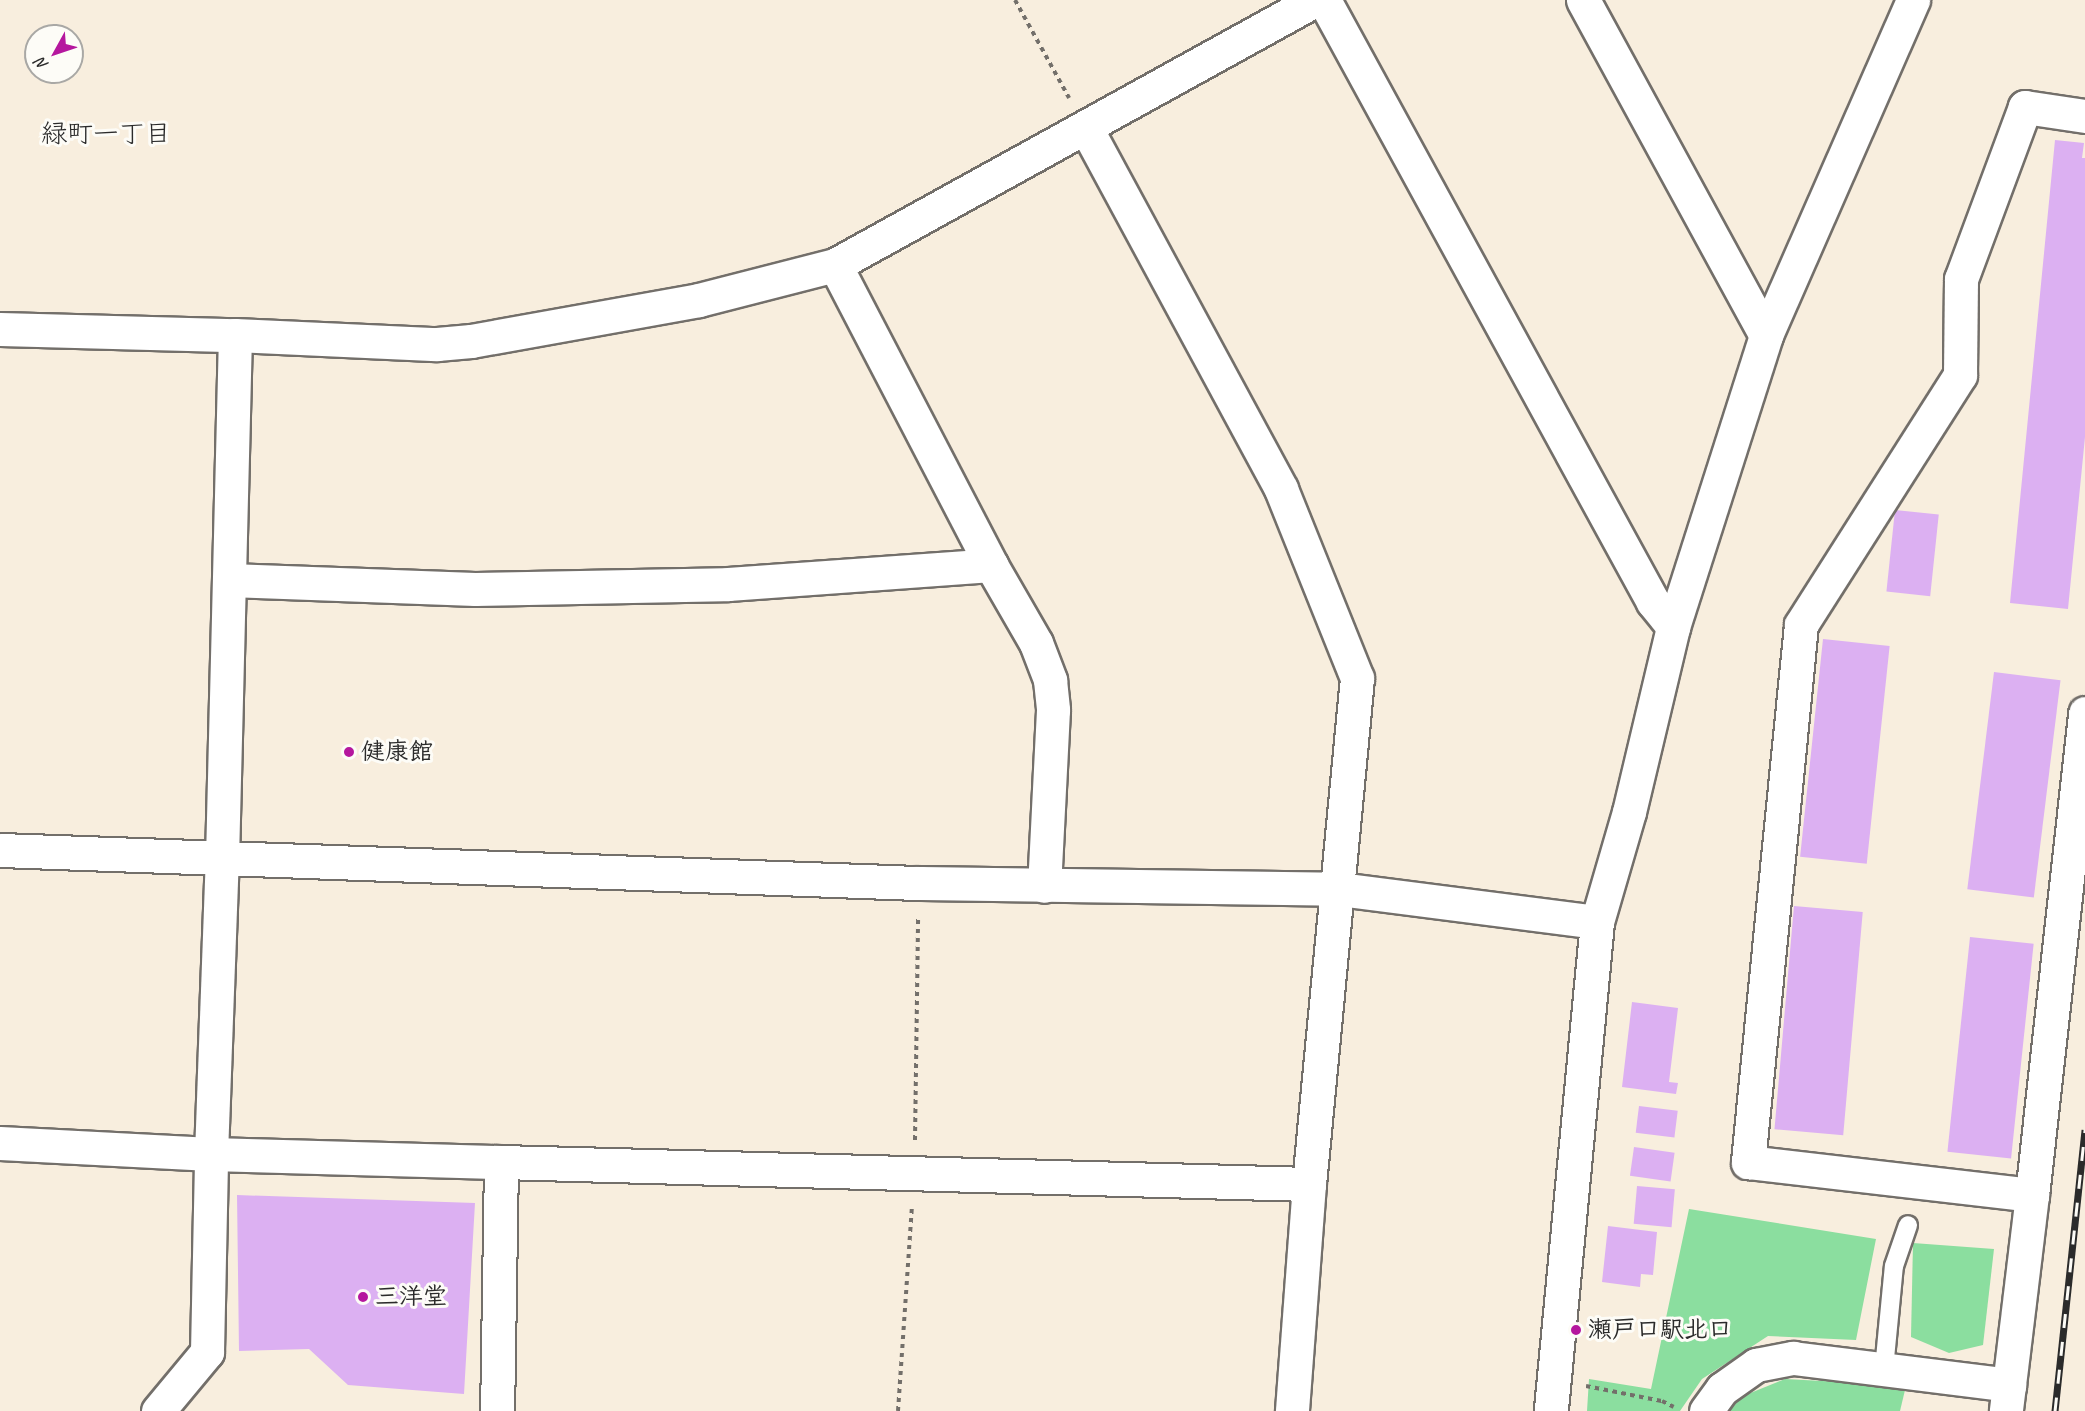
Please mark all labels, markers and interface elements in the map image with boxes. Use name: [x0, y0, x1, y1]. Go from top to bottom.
north arrow: [24, 24, 84, 84]
text: N: [31, 54, 53, 75]
district label: 緑町一丁目: [41, 118, 171, 150]
place label: 健康館: [361, 738, 433, 766]
marker: 健康館: [342, 745, 356, 759]
place label: 三洋堂: [375, 1283, 447, 1311]
marker: 三洋堂: [356, 1290, 370, 1304]
place label: 瀬戸口駅北口: [1588, 1316, 1732, 1344]
marker: 瀬戸口駅北口: [1569, 1323, 1583, 1337]

